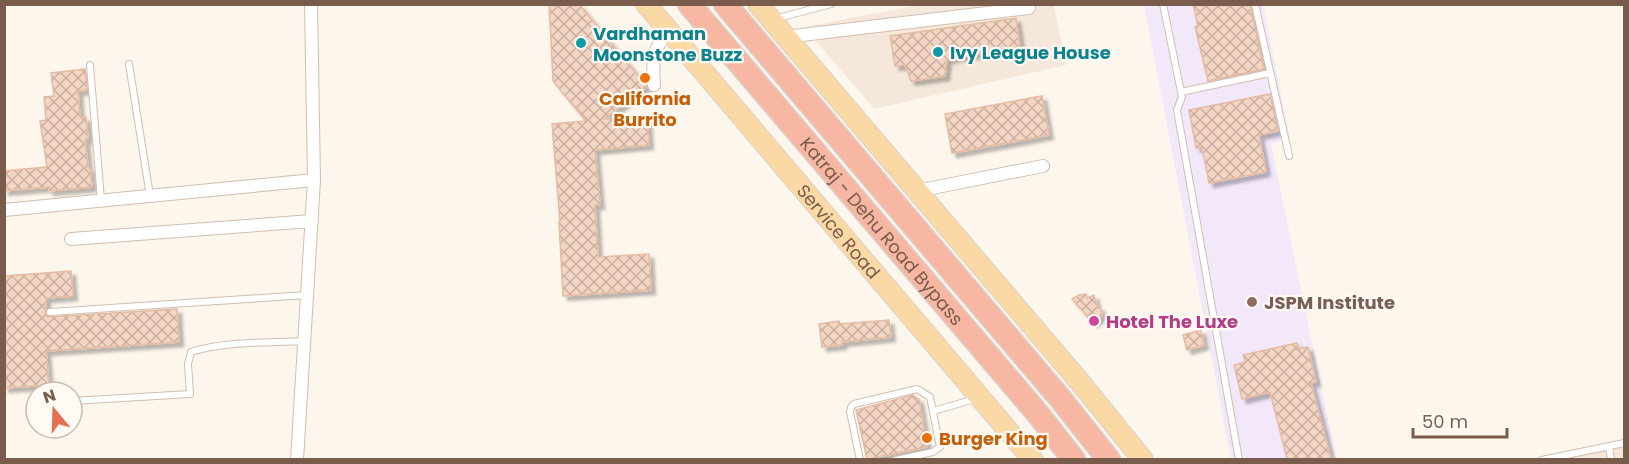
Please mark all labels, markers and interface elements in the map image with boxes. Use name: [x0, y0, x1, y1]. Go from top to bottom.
place label: Vardhaman Moonstone Buzz: [593, 21, 742, 67]
marker: Vardhaman Moonstone Buzz: [574, 36, 588, 50]
place label: Ivy League House: [950, 40, 1111, 65]
marker: Ivy League House: [931, 45, 945, 59]
marker: California Burrito: [638, 71, 652, 85]
place label: California Burrito: [599, 86, 691, 132]
street label: Katraj - Dehu Road Bypass: [795, 131, 970, 330]
street label: Service Road: [792, 179, 886, 284]
place label: JSPM Institute: [1264, 290, 1395, 315]
marker: JSPM Institute: [1245, 295, 1259, 309]
place label: Hotel The Luxe: [1106, 309, 1238, 334]
marker: Hotel The Luxe: [1087, 314, 1101, 328]
north arrow: [24, 380, 84, 440]
text: N: [40, 383, 59, 409]
scale bar: [1413, 401, 1508, 439]
text: 50 m: [1422, 409, 1468, 434]
place label: Burger King: [939, 426, 1048, 451]
marker: Burger King: [920, 431, 934, 445]

